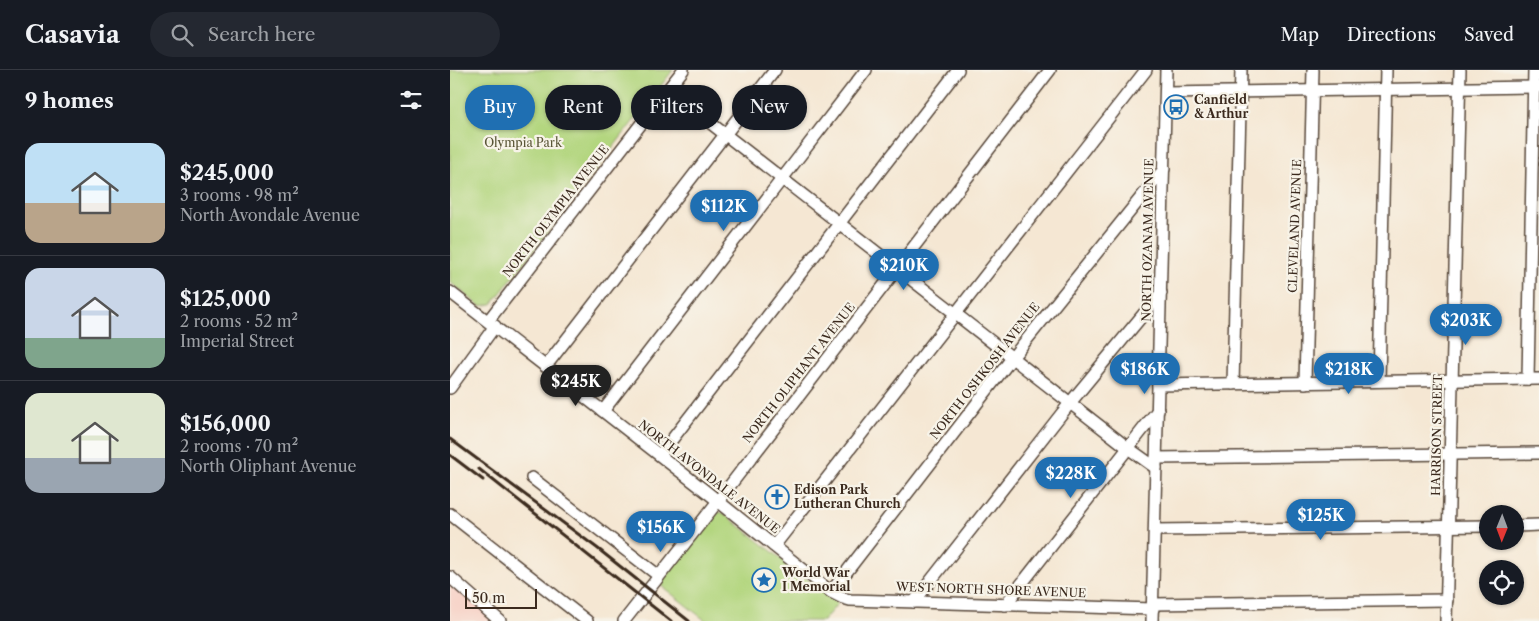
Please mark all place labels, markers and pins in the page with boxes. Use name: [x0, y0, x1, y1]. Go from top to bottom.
place label: Canfield & Arthur: [1194, 92, 1248, 121]
bus stop icon: Canfield & Arthur: [1163, 94, 1189, 120]
pin: $112K: [689, 190, 759, 232]
pin: $210K: [869, 248, 939, 291]
pin: $203K: [1431, 304, 1501, 346]
pin: $186K: [1110, 352, 1180, 395]
pin: $218K: [1314, 352, 1384, 395]
pin: $245K: [541, 364, 611, 407]
pin: $228K: [1036, 456, 1106, 499]
place label: Edison Park Lutheran Church: [794, 482, 902, 511]
church icon: Edison Park Lutheran Church: [764, 484, 790, 510]
pin: $125K: [1286, 498, 1356, 541]
pin: $156K: [626, 510, 696, 553]
place label: World War I Memorial: [781, 565, 851, 594]
place icon: World War I Memorial: [751, 567, 777, 593]

